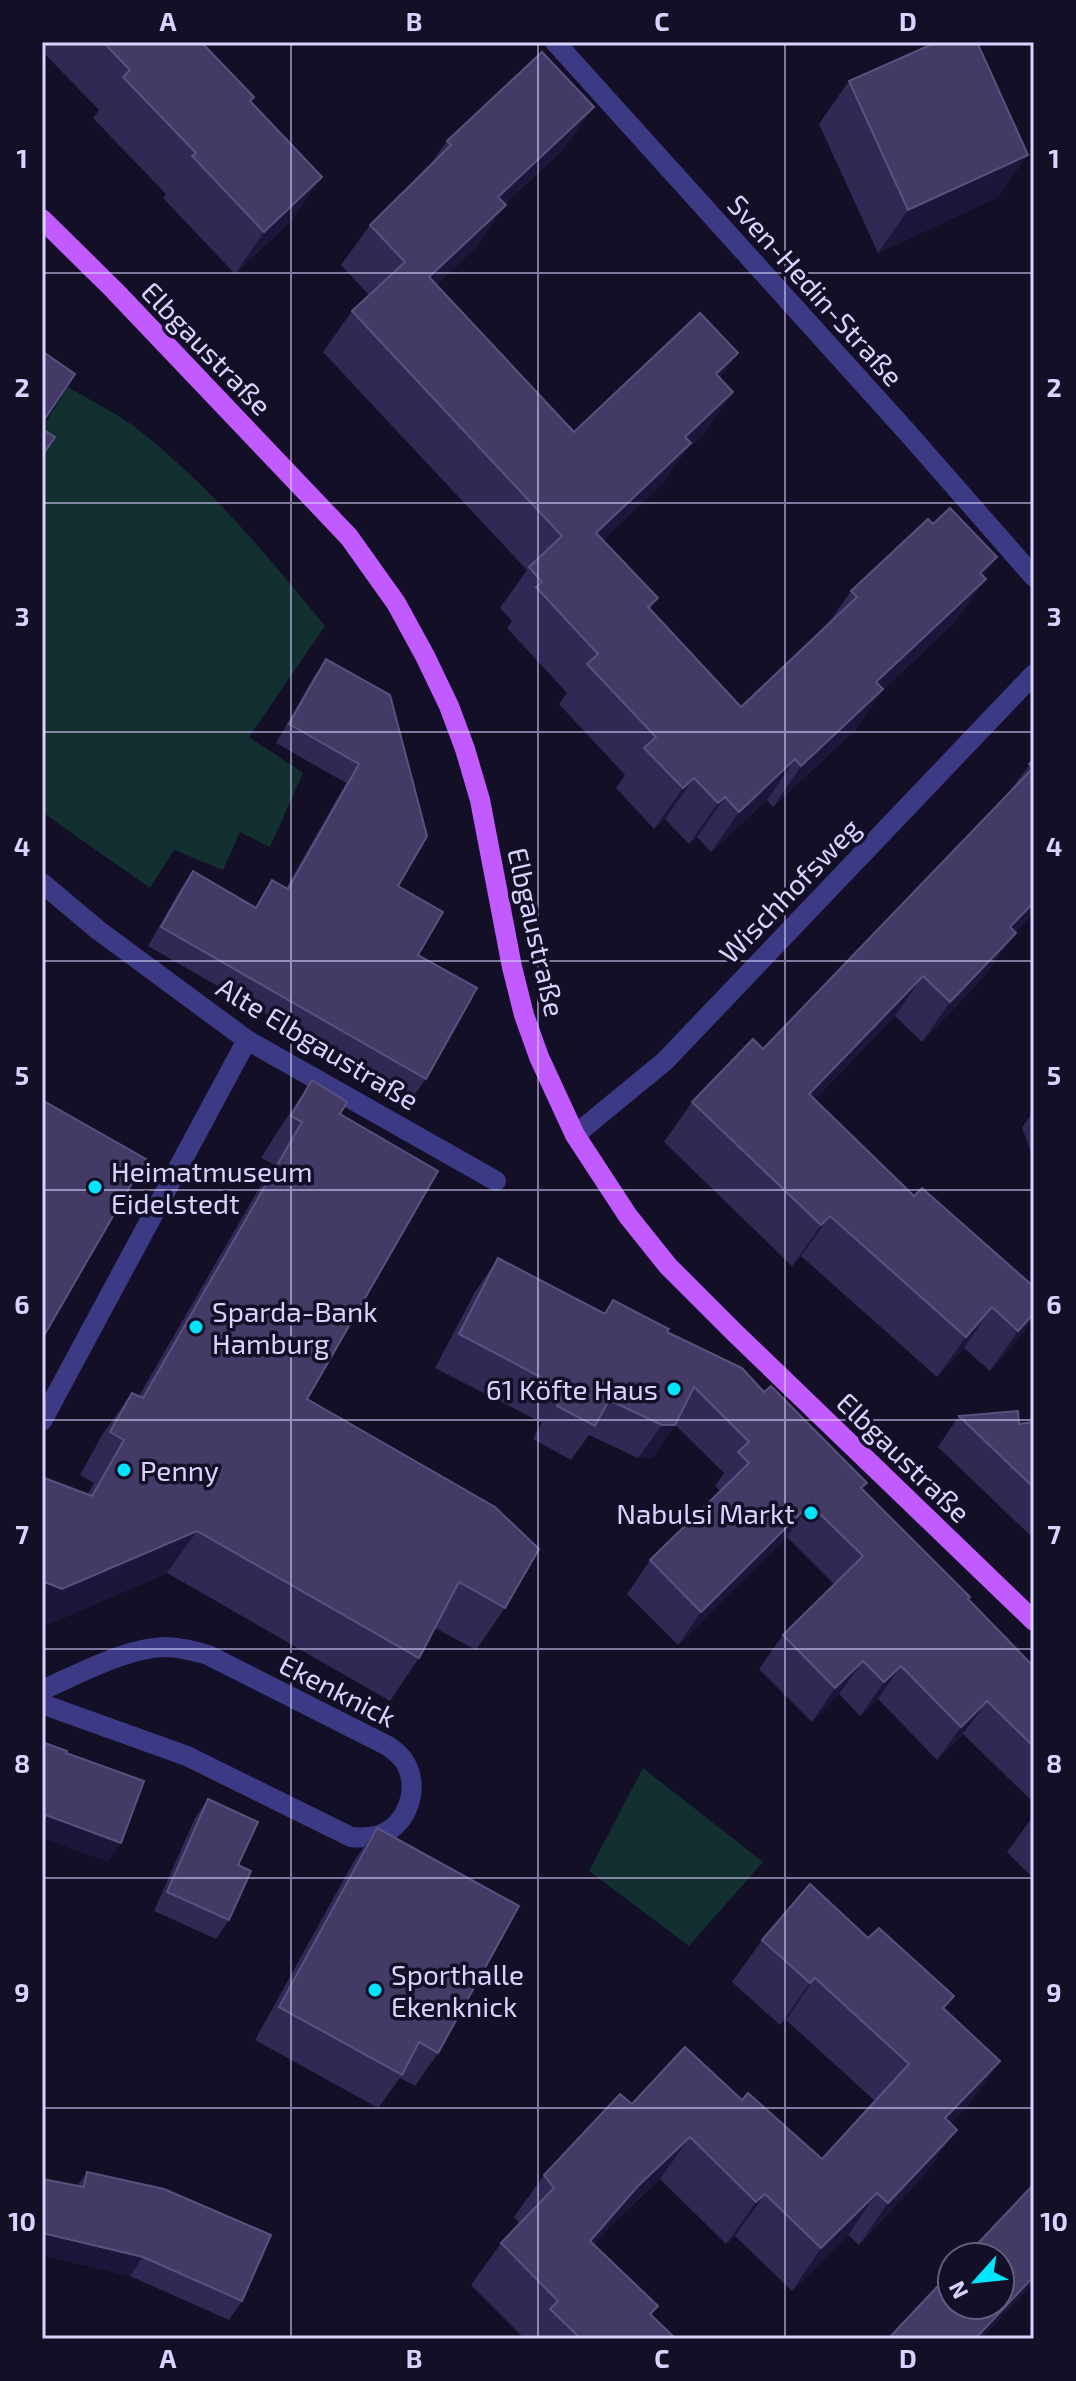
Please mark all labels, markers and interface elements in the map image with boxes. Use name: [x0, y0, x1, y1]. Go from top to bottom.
text: A: [160, 5, 177, 36]
text: B: [406, 5, 422, 36]
text: C: [654, 5, 670, 36]
text: D: [899, 5, 917, 36]
text: 1: [16, 142, 28, 173]
text: 1: [1048, 142, 1060, 173]
street label: Sven-Hedin-Straße: [721, 187, 911, 393]
street label: Elbgaustraße: [135, 274, 279, 422]
text: 2: [14, 371, 30, 402]
text: 2: [1046, 371, 1062, 402]
text: 3: [15, 600, 29, 631]
text: 3: [1047, 600, 1061, 631]
street label: Wischhofsweg: [711, 810, 867, 970]
text: 4: [14, 830, 30, 861]
text: 4: [1046, 830, 1062, 861]
street label: Elbgaustraße: [501, 844, 573, 1020]
street label: Alte Elbgaustraße: [211, 969, 425, 1117]
text: 5: [15, 1059, 29, 1090]
text: 5: [1047, 1059, 1061, 1090]
place label: Heimatmuseum Eidelstedt: [111, 1154, 313, 1220]
marker: Heimatmuseum Eidelstedt: [86, 1178, 104, 1196]
text: 6: [14, 1288, 30, 1319]
text: 6: [1046, 1288, 1062, 1319]
place label: Sparda-Bank Hamburg: [212, 1294, 378, 1360]
marker: Sparda-Bank Hamburg: [187, 1318, 205, 1336]
place label: 61 Köfte Haus: [486, 1372, 658, 1406]
marker: 61 Köfte Haus: [665, 1380, 683, 1398]
street label: Elbgaustraße: [830, 1385, 978, 1529]
place label: Penny: [140, 1453, 219, 1487]
marker: Penny: [115, 1461, 133, 1479]
place label: Nabulsi Markt: [616, 1496, 795, 1530]
marker: Nabulsi Markt: [802, 1504, 820, 1522]
text: 7: [15, 1518, 29, 1549]
text: 7: [1047, 1518, 1061, 1549]
street label: Ekenknick: [274, 1646, 402, 1734]
text: 8: [14, 1747, 30, 1778]
text: 8: [1046, 1747, 1062, 1778]
place label: Sporthalle Ekenknick: [391, 1957, 524, 2023]
text: 9: [14, 1976, 30, 2007]
text: 9: [1046, 1976, 1062, 2007]
marker: Sporthalle Ekenknick: [366, 1981, 384, 1999]
text: 10: [8, 2205, 36, 2236]
text: 10: [1040, 2205, 1068, 2236]
north arrow: [936, 2241, 1016, 2321]
text: N: [942, 2278, 972, 2304]
text: A: [160, 2342, 177, 2373]
text: B: [406, 2342, 422, 2373]
text: C: [654, 2342, 670, 2373]
text: D: [899, 2342, 917, 2373]

